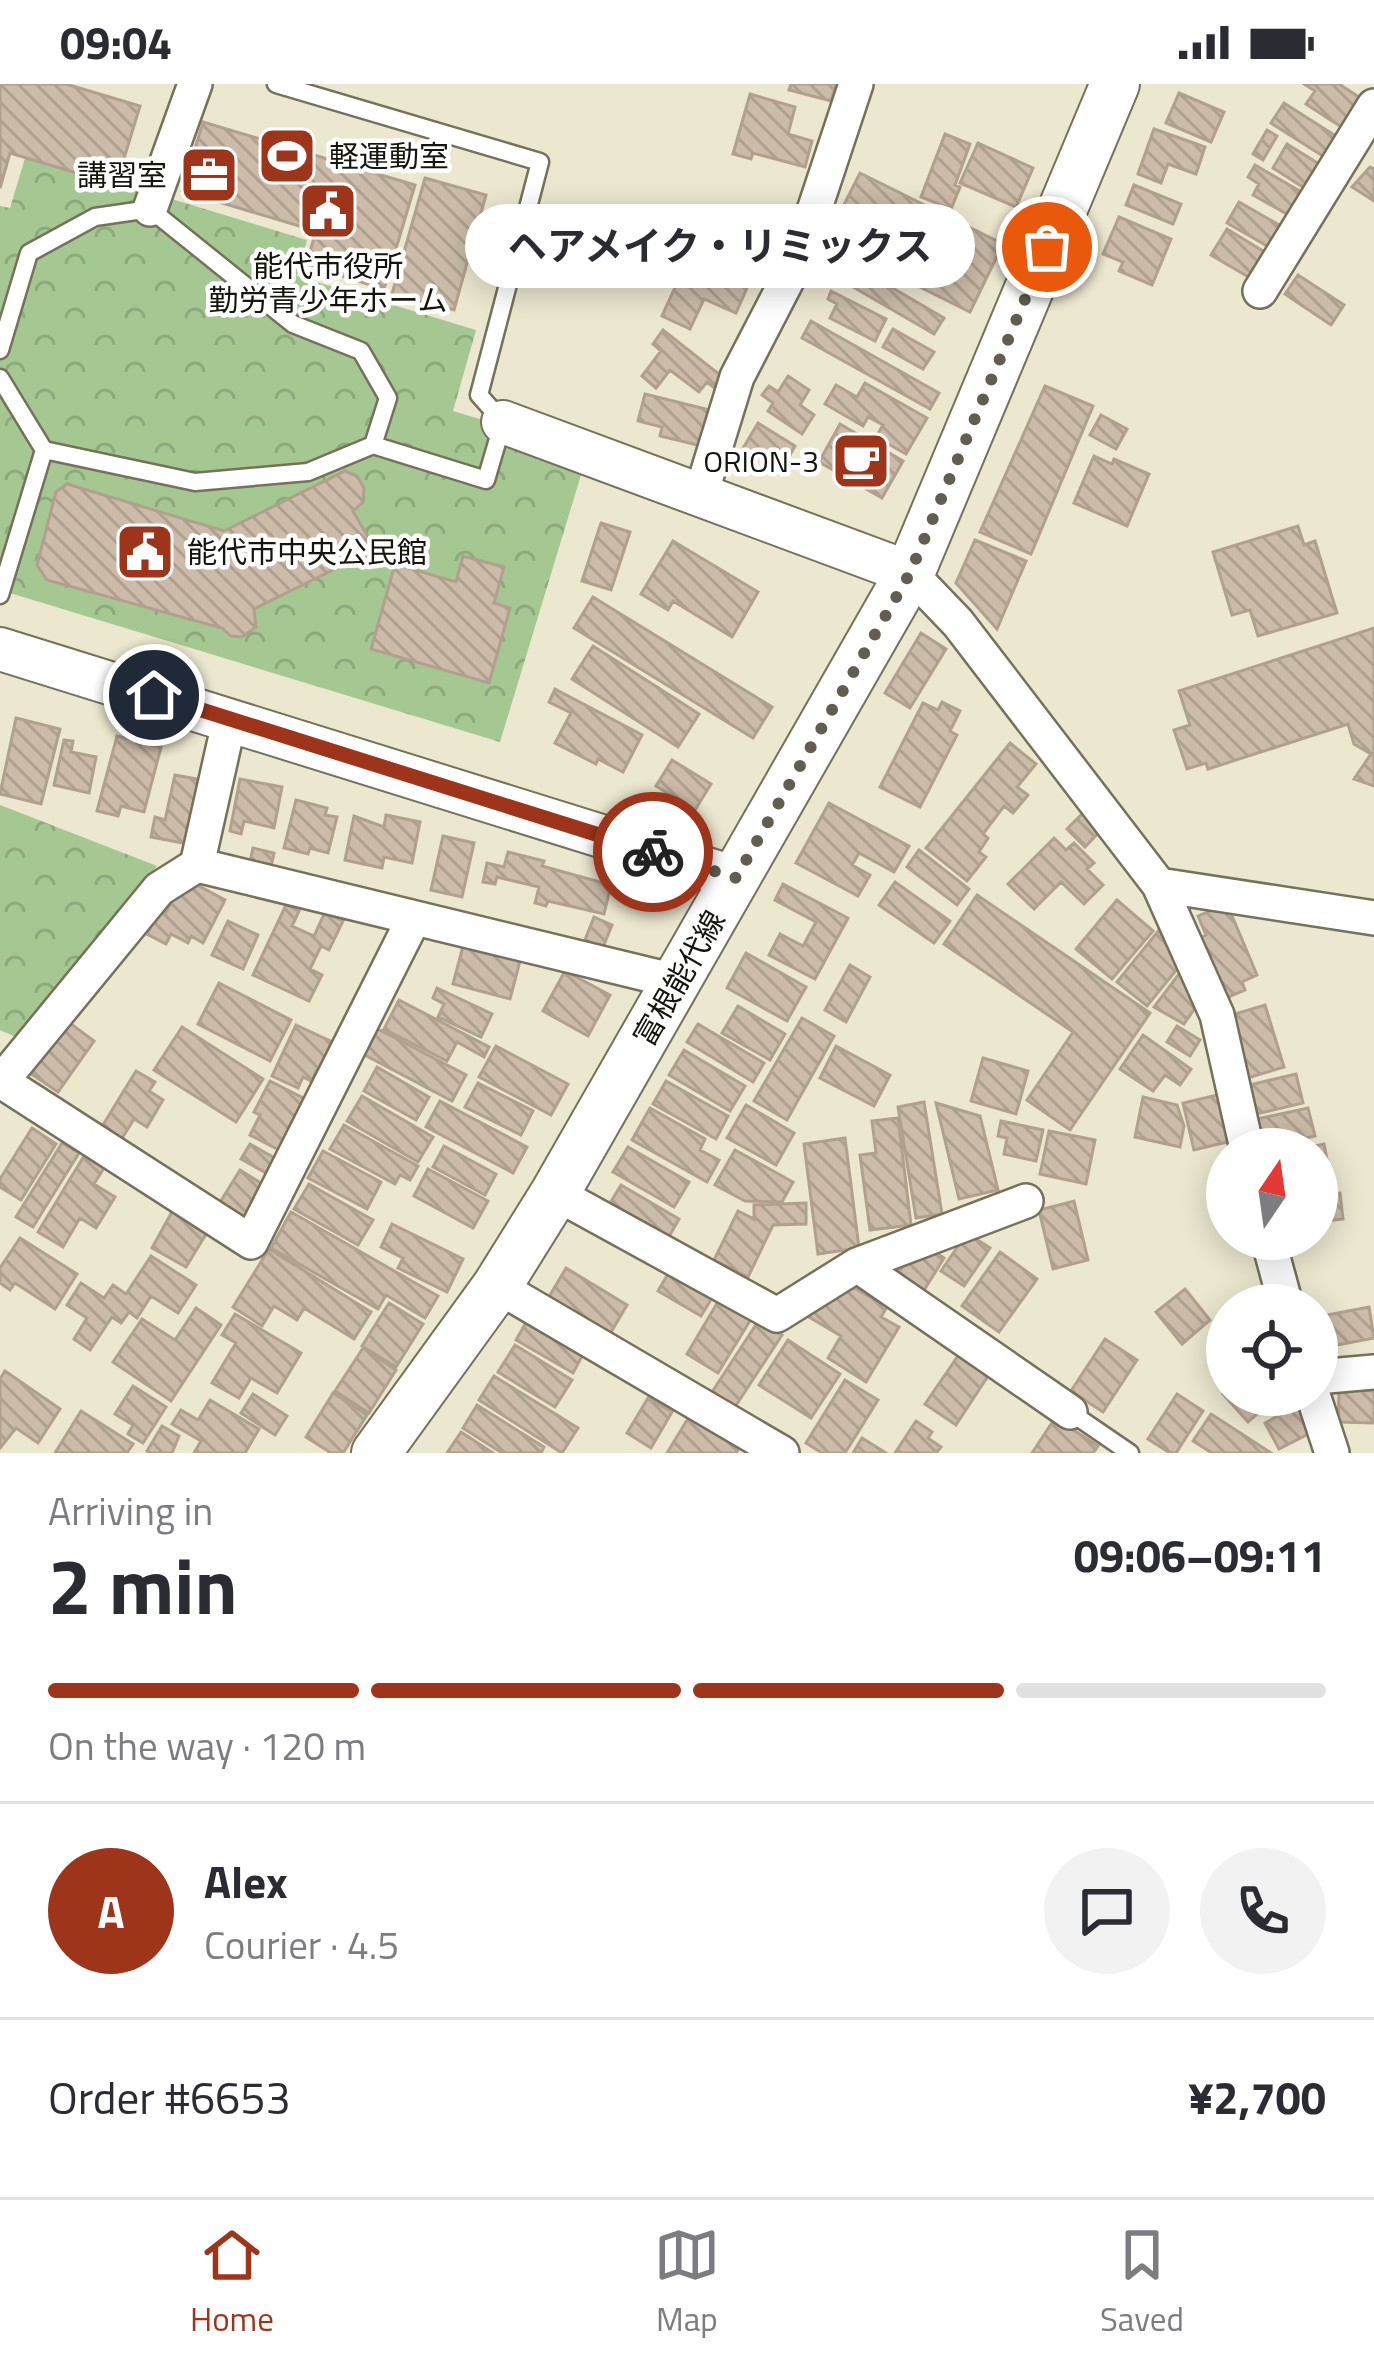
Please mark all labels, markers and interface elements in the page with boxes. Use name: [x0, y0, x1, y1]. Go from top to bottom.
text: 09:04: [60, 8, 172, 76]
sports icon: 軽運動室: [256, 125, 318, 187]
place label: 軽運動室: [329, 133, 449, 179]
office icon: 講習室: [178, 144, 240, 206]
place label: 講習室: [77, 152, 167, 198]
public building icon: 能代市役所 勤労青少年ホーム: [297, 180, 359, 242]
pin: [996, 196, 1098, 298]
callout: ヘアメイク・リミックス: [465, 205, 975, 289]
icon: bag: [1014, 214, 1080, 280]
text: ヘアメイク・リミックス: [508, 216, 932, 275]
place label: 能代市役所 勤労青少年ホーム: [208, 243, 448, 323]
cafe icon: ORION-3: [830, 430, 892, 492]
place label: ORION-3: [703, 438, 819, 484]
public building icon: 能代市中央公民館: [114, 521, 176, 583]
place label: 能代市中央公民館: [187, 529, 427, 575]
pin: [103, 644, 205, 746]
icon: home: [121, 662, 187, 728]
courier: [593, 792, 713, 912]
icon: bike: [620, 819, 686, 885]
street label: 富根能代線: [622, 902, 736, 1054]
north arrow: [1206, 1128, 1338, 1260]
map controls: [1206, 1128, 1338, 1416]
button: locate: [1206, 1284, 1338, 1416]
text: Arriving in: [48, 1481, 213, 1540]
text: 09:06–09:11: [1074, 1521, 1326, 1589]
text: 2 min: [48, 1526, 238, 1644]
text: On the way · 120 m: [48, 1716, 366, 1775]
text: Alex: [204, 1847, 288, 1915]
button: chat: [1044, 1848, 1170, 1974]
button: phone: [1200, 1848, 1326, 1974]
text: A: [97, 1877, 125, 1945]
text: Courier · 4.5: [204, 1915, 399, 1974]
text: Order #6653: [48, 2063, 291, 2131]
text: ¥2,700: [1188, 2063, 1326, 2131]
tab: Home: [190, 2222, 274, 2344]
tab: Map: [654, 2222, 720, 2344]
tab: Saved: [1100, 2222, 1184, 2344]

